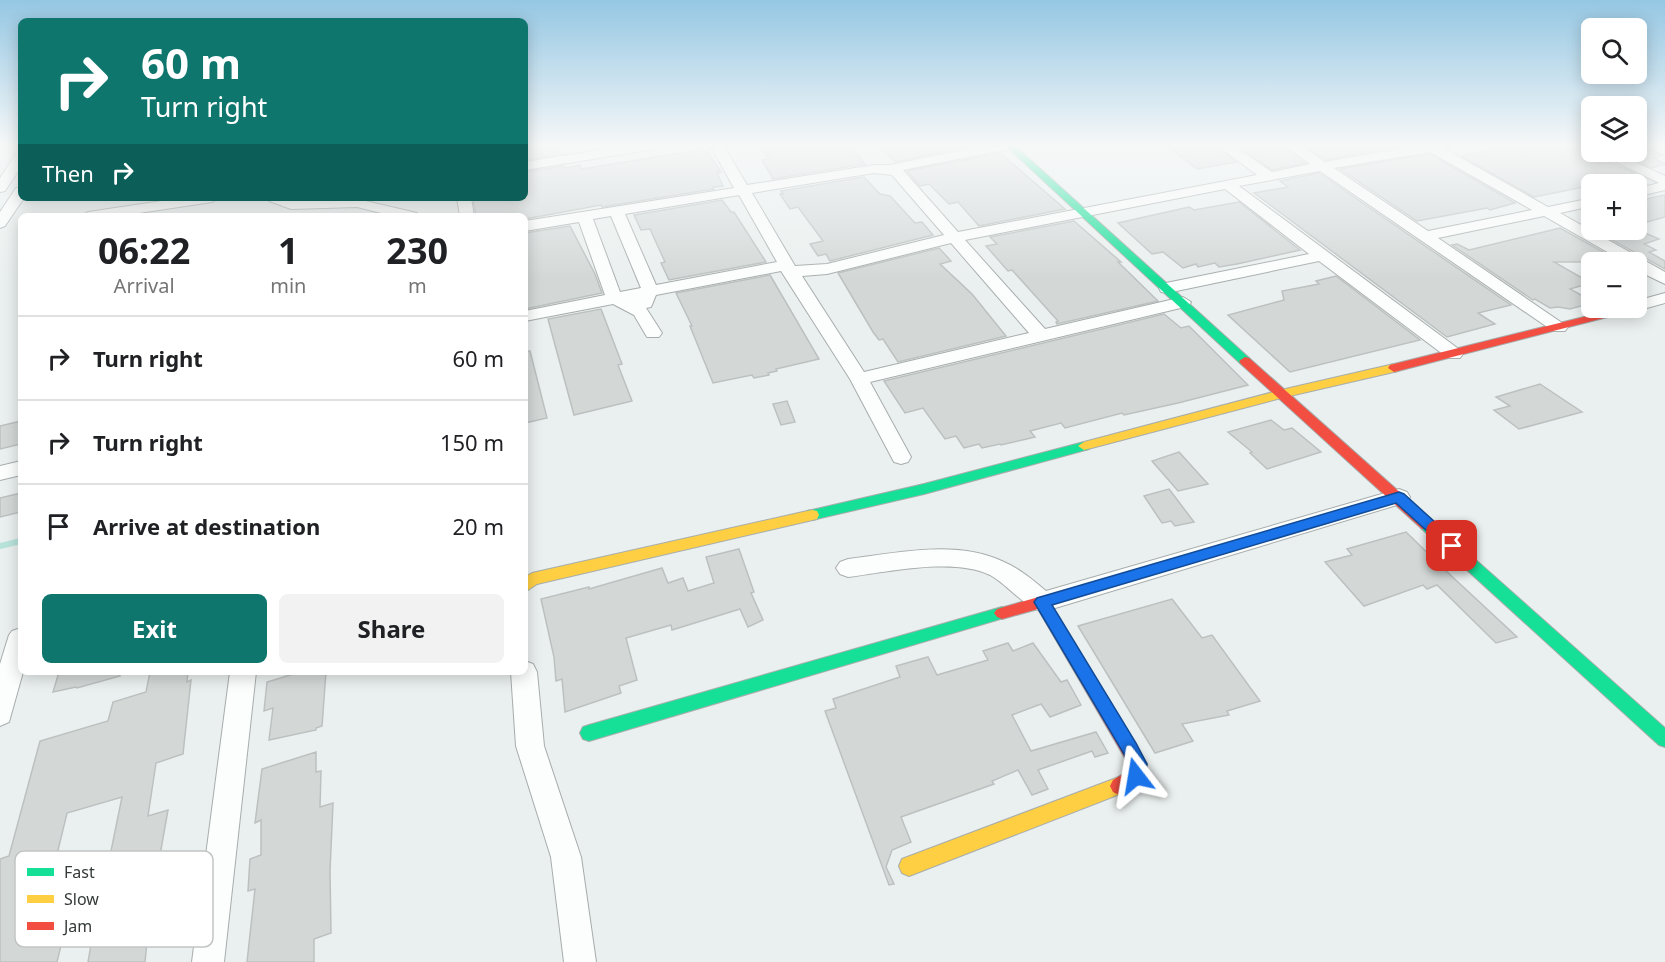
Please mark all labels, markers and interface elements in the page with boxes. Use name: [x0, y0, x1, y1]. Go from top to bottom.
map controls: [1581, 18, 1647, 318]
button: search: [1581, 18, 1647, 84]
text: 60 m: [141, 34, 241, 91]
icon: right: [42, 42, 120, 120]
text: Turn right: [141, 88, 267, 125]
button: layers: [1581, 96, 1647, 162]
icon: right: [106, 156, 139, 189]
text: Then: [42, 158, 94, 188]
button: +: [1581, 174, 1647, 240]
text: 06:22: [98, 226, 190, 275]
text: 1: [278, 226, 299, 275]
text: 230: [386, 226, 448, 275]
button: −: [1581, 252, 1647, 318]
text: Arrival: [114, 272, 175, 299]
text: min: [270, 272, 306, 299]
text: m: [408, 272, 427, 299]
icon: right: [42, 342, 75, 375]
text: Turn right: [93, 343, 203, 373]
text: 60 m: [453, 343, 504, 373]
icon: right: [42, 426, 75, 459]
text: Turn right: [93, 427, 203, 457]
text: 150 m: [440, 427, 504, 457]
icon: arrive: [42, 510, 75, 543]
text: Arrive at destination: [93, 511, 320, 541]
text: 20 m: [453, 511, 504, 541]
pin: [1426, 520, 1477, 571]
icon: arrive: [1435, 529, 1468, 562]
button: Exit: [42, 594, 267, 663]
button: Share: [279, 594, 504, 663]
position arrow: [1104, 744, 1168, 808]
legend: [15, 851, 213, 947]
text: Fast: [64, 861, 95, 883]
text: Slow: [64, 888, 99, 910]
text: Jam: [62, 915, 92, 937]

